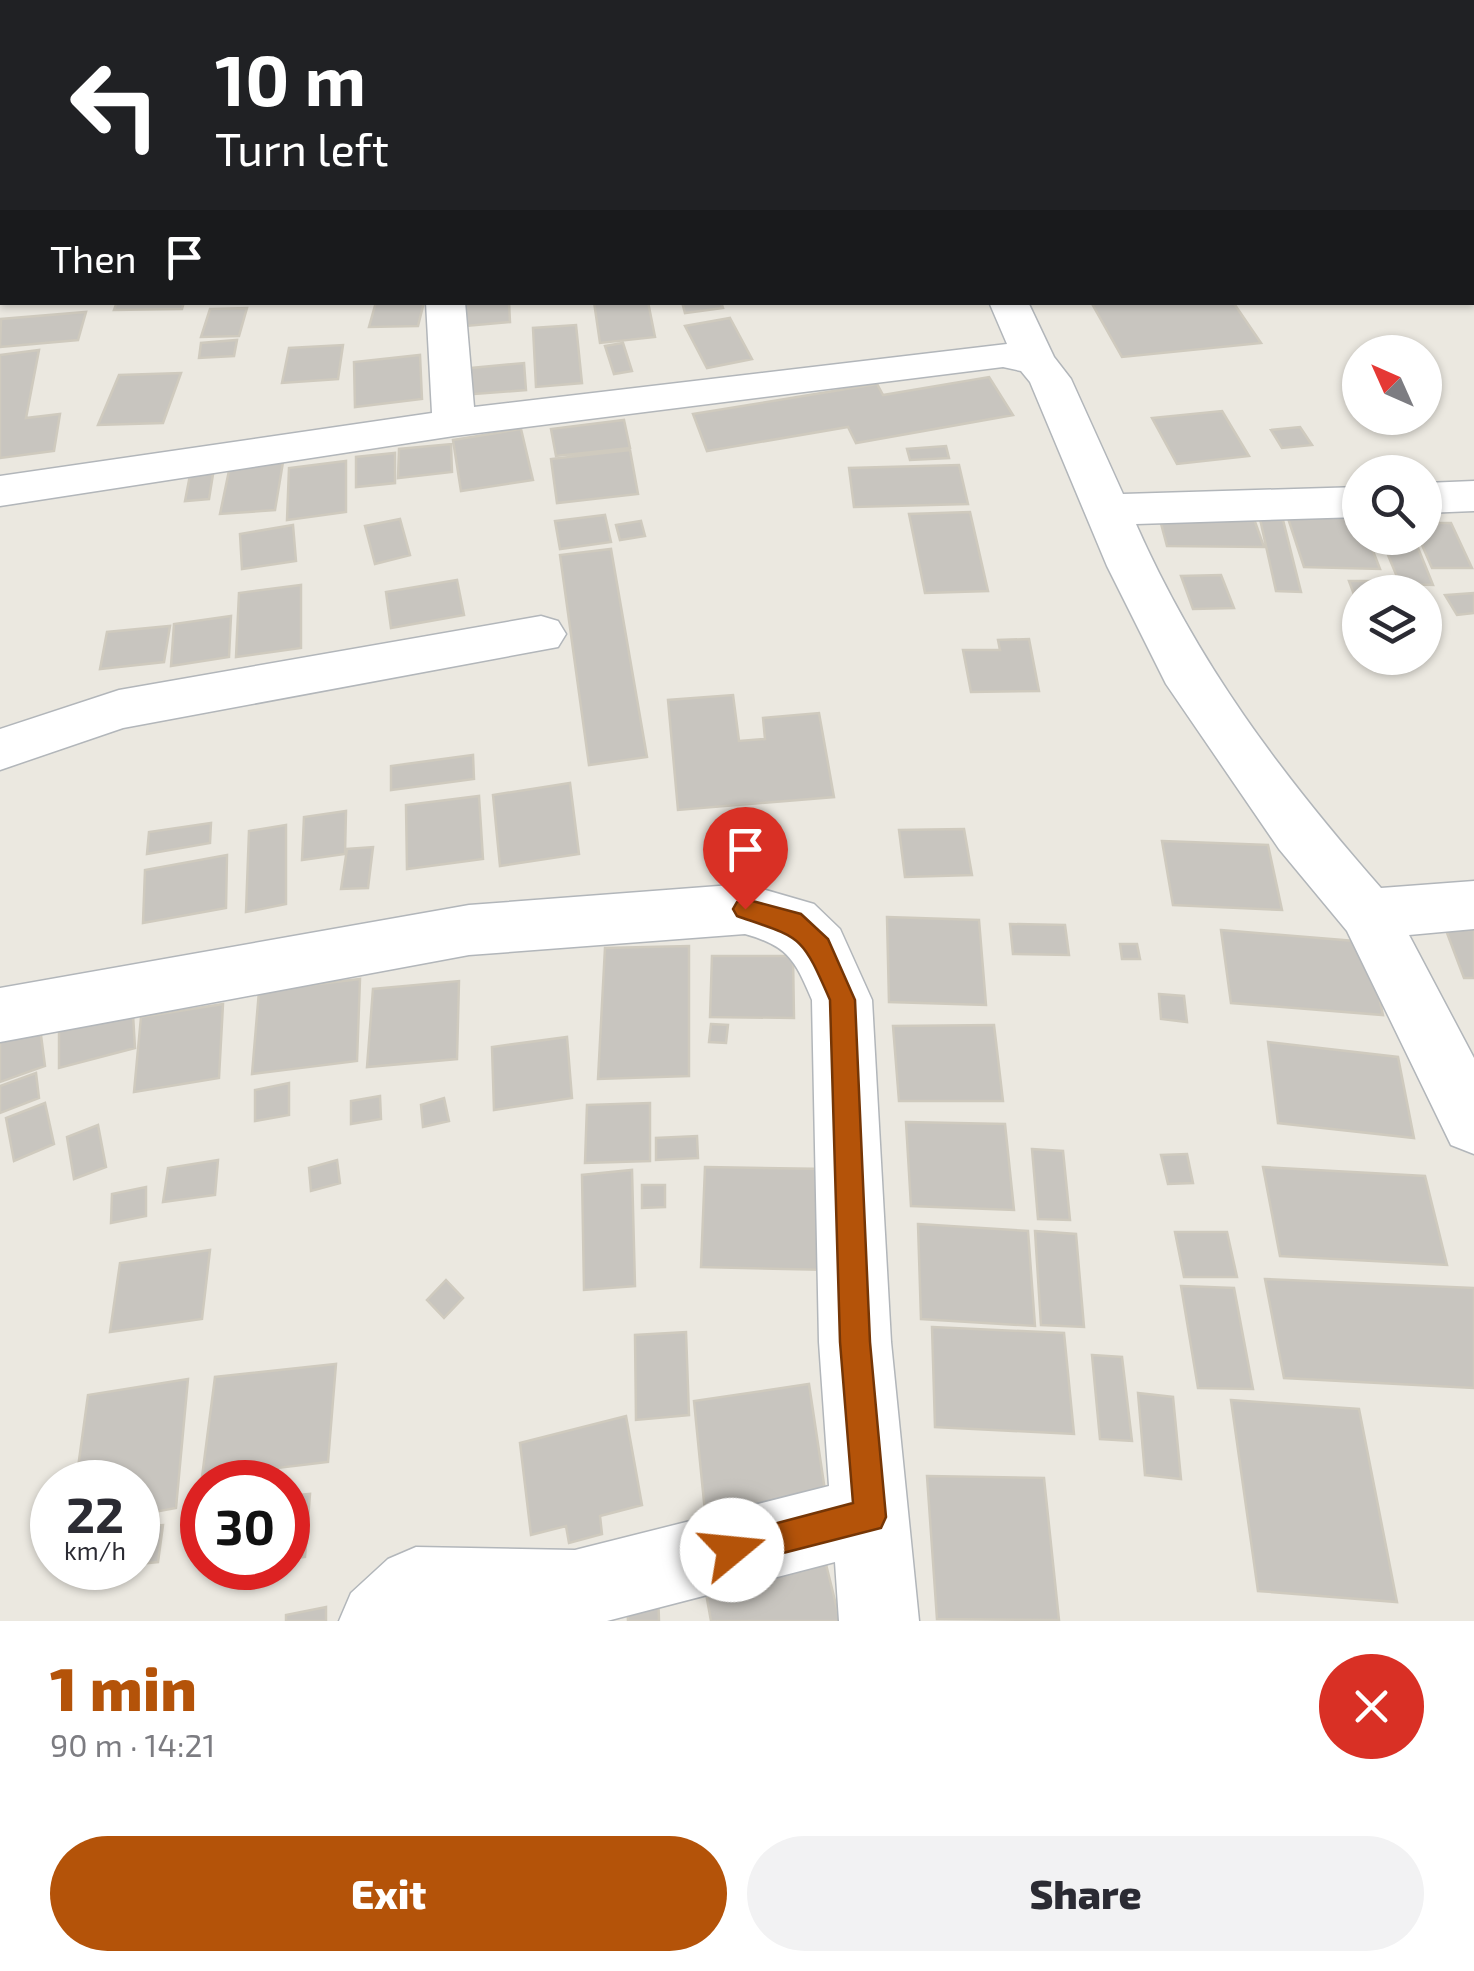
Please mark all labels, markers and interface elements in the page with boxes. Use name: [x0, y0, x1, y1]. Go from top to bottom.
text: 10 m: [215, 36, 366, 120]
icon: left: [50, 40, 180, 170]
text: Turn left: [215, 121, 389, 175]
icon: arrive: [157, 230, 212, 285]
text: Then: [50, 235, 137, 281]
north arrow: [1342, 335, 1442, 435]
map controls: [1342, 335, 1442, 675]
button: search: [1342, 455, 1442, 555]
button: layers: [1342, 575, 1442, 675]
pin: [703, 807, 788, 910]
icon: arrive: [718, 822, 773, 877]
speed limit sign: 30: [180, 1460, 310, 1590]
text: 22: [66, 1483, 124, 1543]
position arrow: [680, 1498, 784, 1602]
text: km/h: [64, 1535, 126, 1565]
text: 1 min: [50, 1651, 197, 1723]
button: close: [1319, 1654, 1424, 1759]
text: 90 m · 14:21: [50, 1725, 215, 1763]
button: Exit: [50, 1836, 727, 1951]
button: Share: [747, 1836, 1424, 1951]

